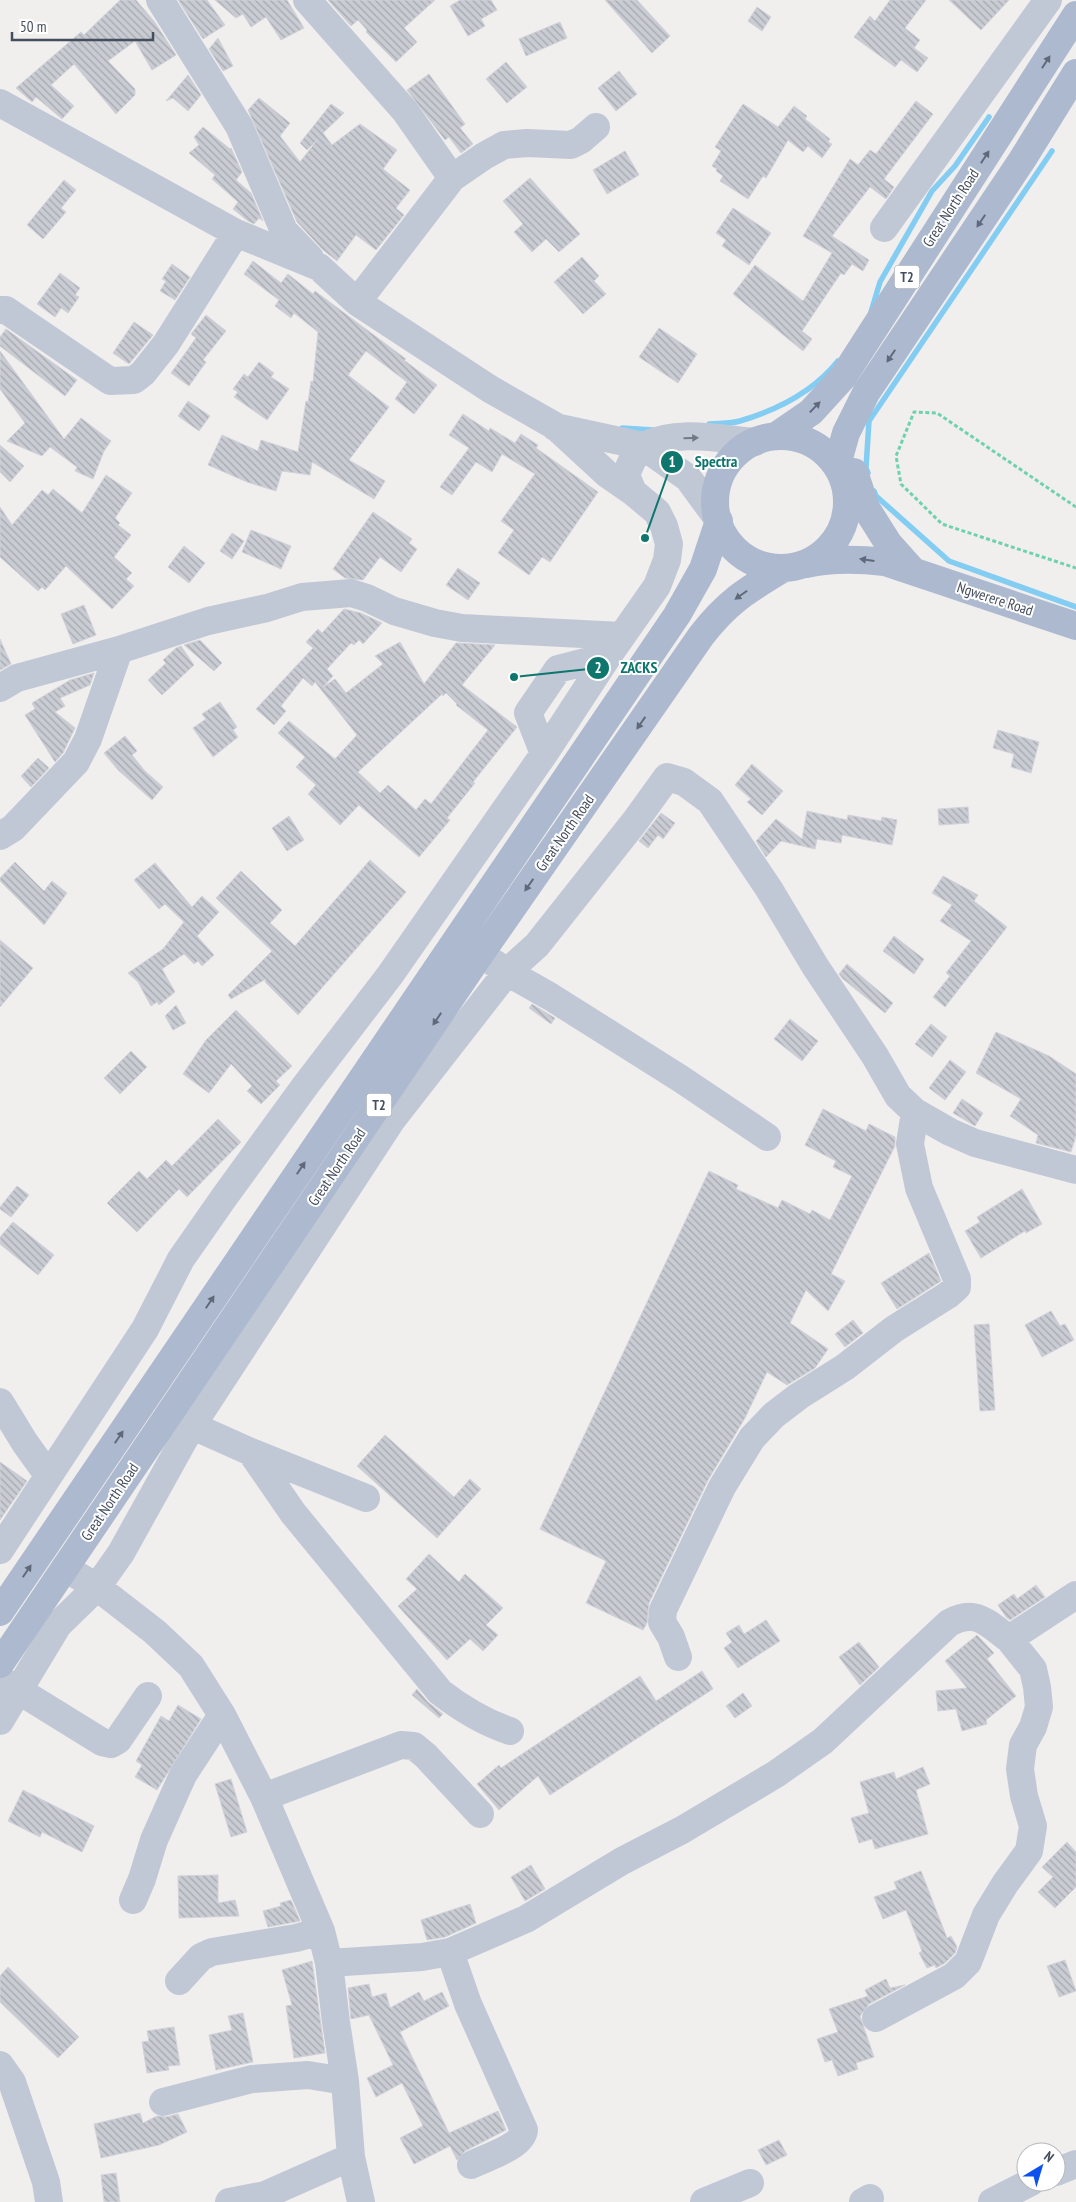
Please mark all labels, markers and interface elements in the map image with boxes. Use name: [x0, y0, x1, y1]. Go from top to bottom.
scale bar: [12, 10, 154, 42]
text: 50 m: [20, 17, 46, 36]
one-way arrow: [1041, 55, 1051, 68]
one-way arrow: [980, 150, 989, 164]
street label: Great North Road: [918, 165, 983, 250]
one-way arrow: [976, 215, 986, 228]
road number: T2: [894, 266, 920, 288]
one-way arrow: [886, 350, 895, 363]
one-way arrow: [809, 401, 821, 413]
one-way arrow: [683, 433, 699, 441]
callout: Spectra: [660, 446, 747, 477]
text: Spectra: [695, 451, 738, 471]
text: 1: [668, 452, 676, 471]
one-way arrow: [858, 556, 874, 564]
street label: Ngwerere Road: [955, 577, 1036, 620]
one-way arrow: [734, 590, 747, 600]
callout: ZACKS: [586, 652, 668, 683]
text: ZACKS: [620, 657, 658, 677]
text: 2: [594, 658, 602, 677]
one-way arrow: [636, 716, 646, 729]
street label: Great North Road: [531, 791, 598, 875]
one-way arrow: [524, 878, 534, 892]
one-way arrow: [432, 1012, 442, 1026]
road number: T2: [366, 1094, 392, 1116]
street label: Great North Road: [304, 1124, 369, 1209]
one-way arrow: [296, 1161, 306, 1175]
one-way arrow: [205, 1296, 215, 1309]
one-way arrow: [114, 1430, 124, 1444]
street label: Great North Road: [77, 1459, 142, 1544]
one-way arrow: [22, 1564, 32, 1578]
north arrow: [1016, 2142, 1066, 2192]
text: N: [1040, 2147, 1058, 2166]

